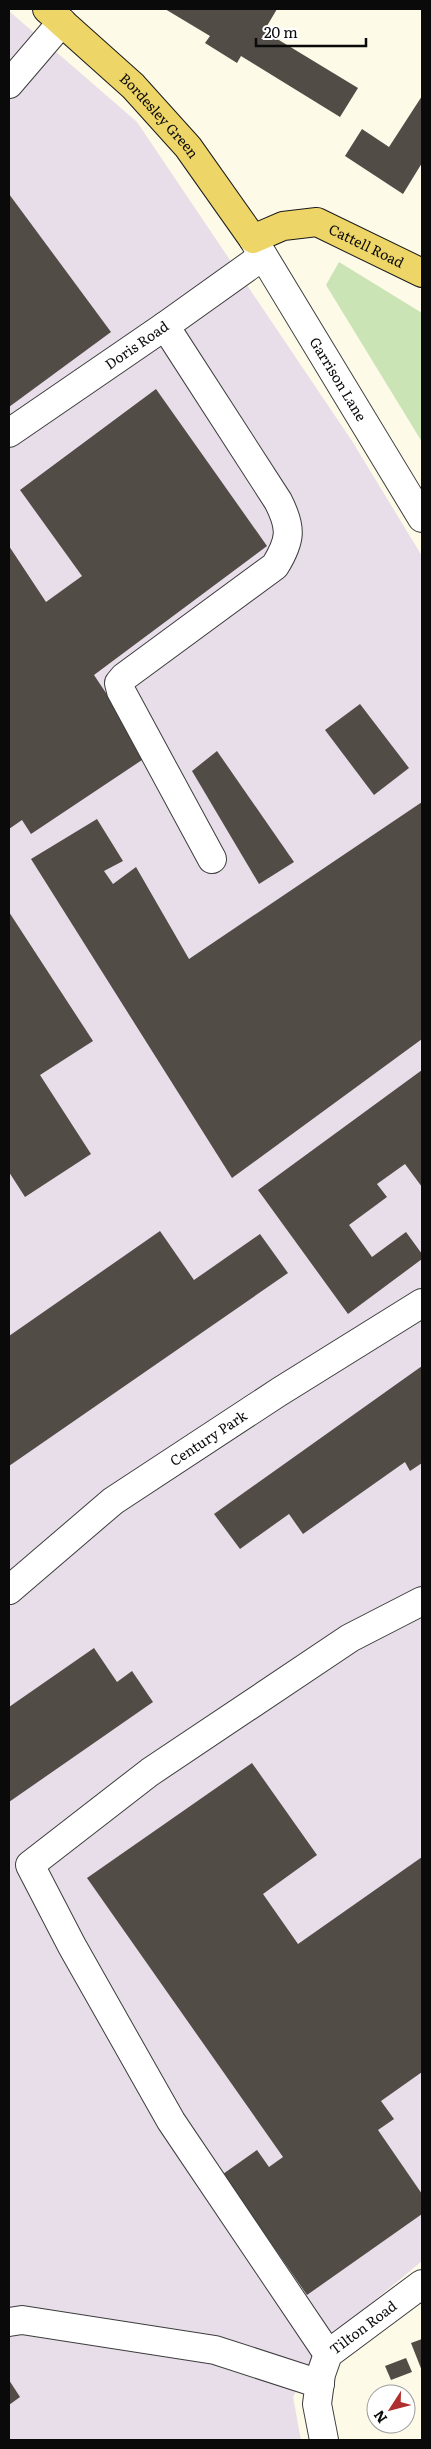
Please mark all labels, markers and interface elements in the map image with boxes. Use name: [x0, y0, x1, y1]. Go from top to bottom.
scale bar: [256, 15, 366, 47]
text: 20 m: [264, 20, 298, 43]
street label: Bordesley Green: [116, 68, 204, 162]
street label: Cattell Road: [326, 218, 408, 272]
street label: Doris Road: [100, 315, 172, 373]
street label: Garrison Lane: [306, 333, 372, 425]
street label: Century Park: [165, 1405, 251, 1470]
street label: Tilton Road: [325, 2295, 401, 2359]
north arrow: [366, 2384, 416, 2434]
text: N: [368, 2406, 391, 2428]

